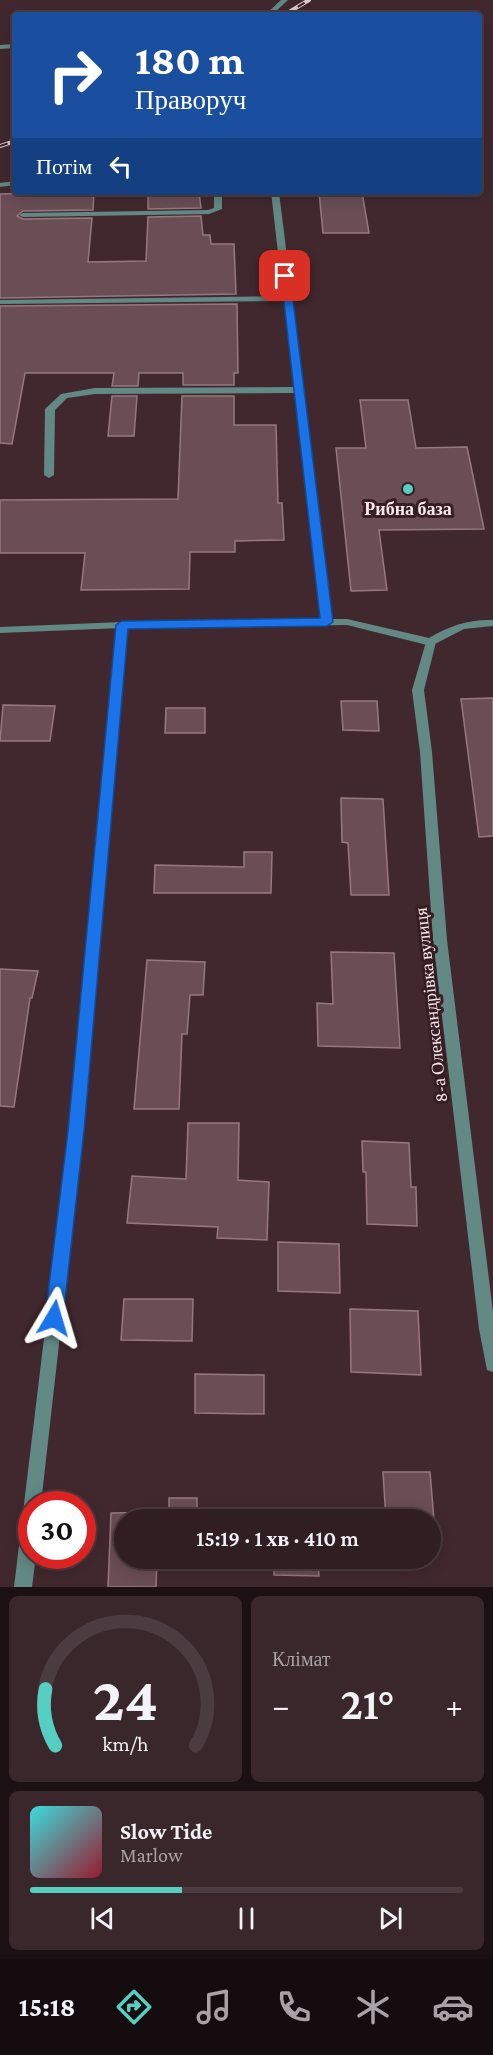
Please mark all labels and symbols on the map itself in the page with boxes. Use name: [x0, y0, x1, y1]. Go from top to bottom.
pin: [259, 250, 310, 301]
marker: Рибна база: [401, 482, 415, 496]
place label: Рибна база: [364, 499, 452, 519]
street label: 8-а Олександрівка вулиця: [411, 907, 451, 1103]
position arrow: [22, 1286, 86, 1350]
speed limit sign: 30: [18, 1491, 96, 1569]

